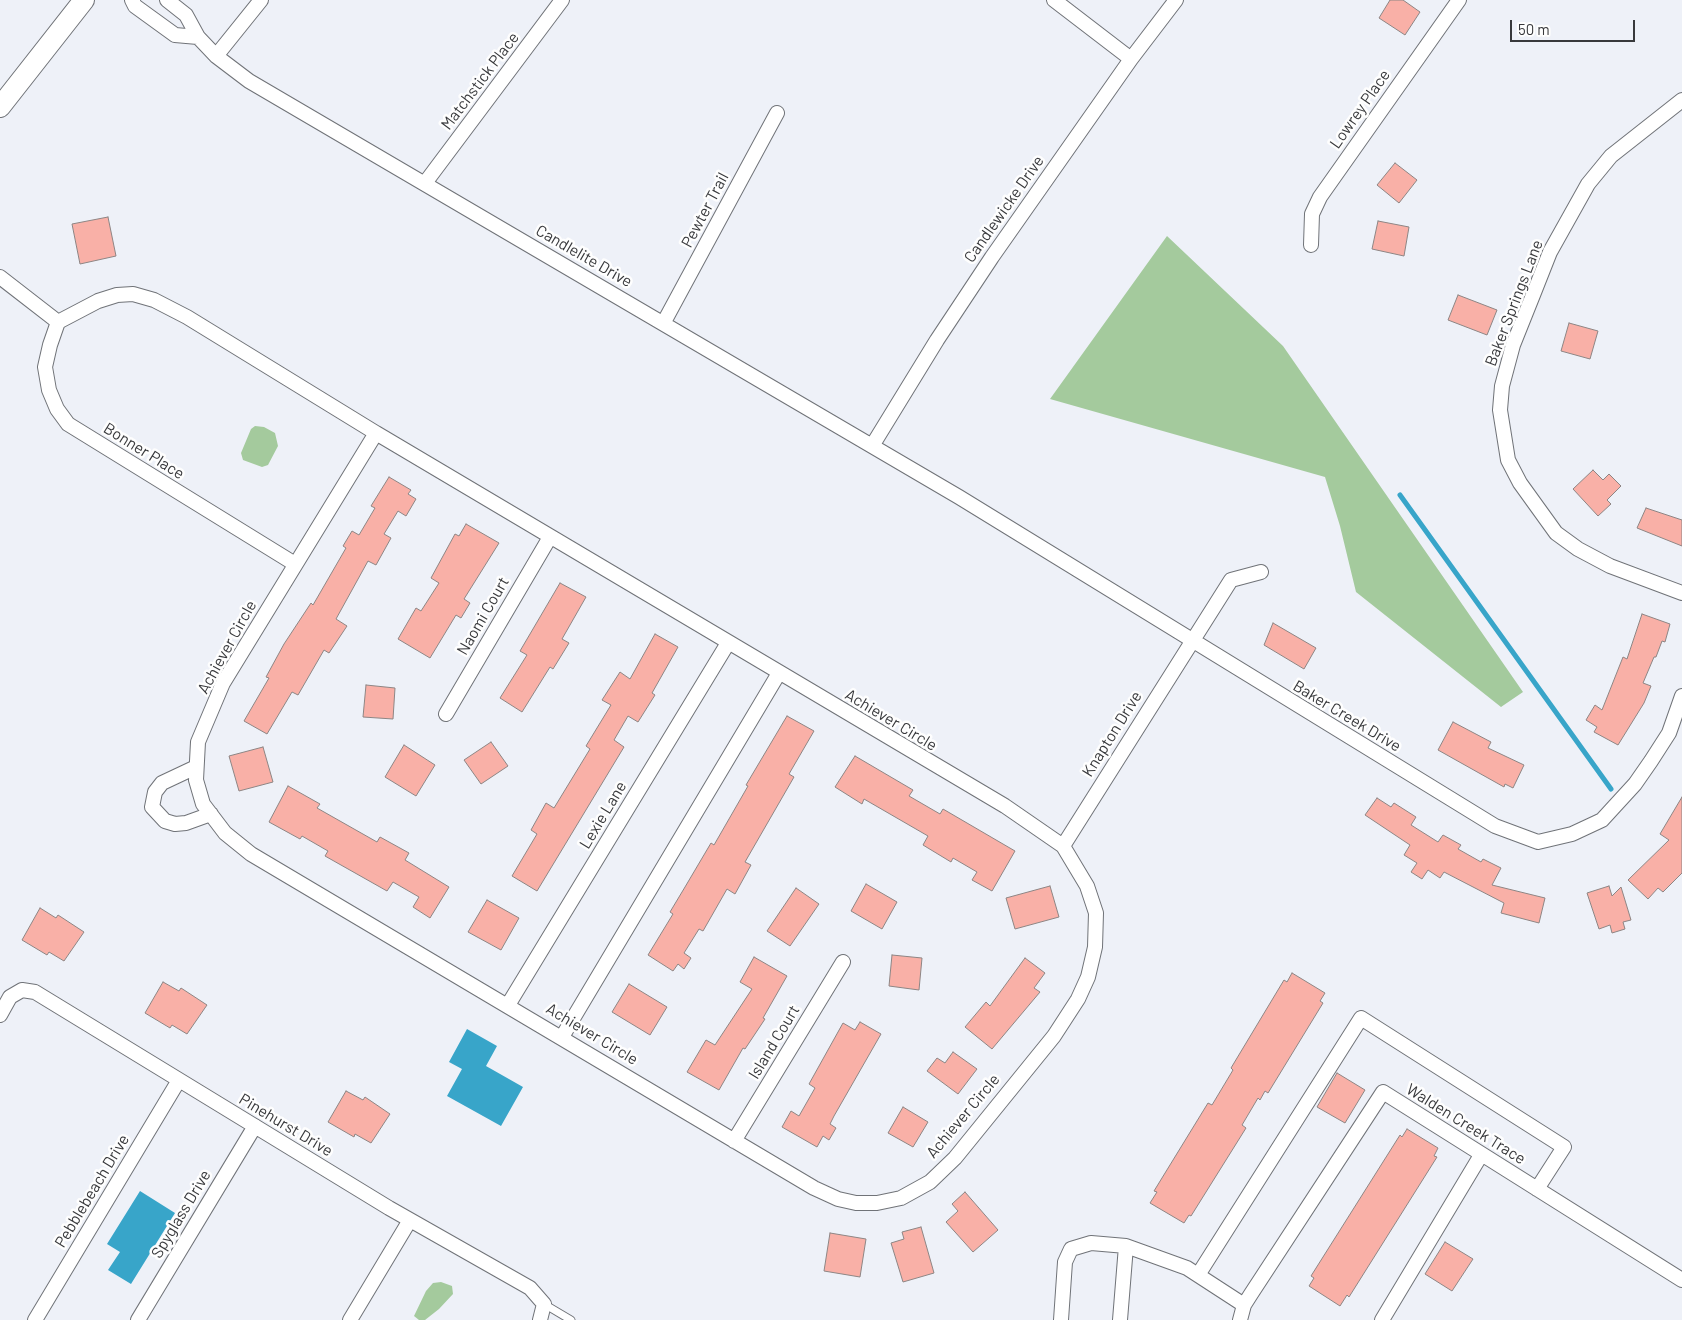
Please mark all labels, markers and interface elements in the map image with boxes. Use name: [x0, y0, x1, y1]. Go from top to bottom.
scale bar: [1512, 10, 1637, 42]
text: 50 m: [1518, 20, 1550, 38]
street label: Matchstick Place: [437, 28, 523, 134]
street label: Lowrey Place: [1326, 66, 1394, 152]
street label: Candlewicke Drive: [960, 152, 1048, 266]
street label: Pewter Trail: [677, 169, 733, 251]
street label: Candlelite Drive: [532, 221, 636, 291]
street label: Baker Springs Lane: [1481, 237, 1547, 369]
street label: Bonner Place: [100, 419, 188, 483]
street label: Naomi Court: [453, 573, 513, 659]
street label: Achiever Circle: [193, 597, 261, 697]
street label: Baker Creek Drive: [1289, 676, 1405, 756]
street label: Achiever Circle: [842, 685, 940, 755]
street label: Knapton Drive: [1078, 688, 1146, 780]
street label: Lexie Lane: [575, 778, 631, 852]
street label: Achiever Circle: [543, 999, 641, 1069]
street label: Island Court: [744, 1001, 804, 1083]
street label: Achiever Circle: [922, 1070, 1004, 1162]
street label: Walden Creek Trace: [1403, 1080, 1529, 1168]
street label: Pinehurst Drive: [236, 1089, 336, 1161]
street label: Pebblebeach Drive: [51, 1131, 133, 1251]
street label: Spyglass Drive: [147, 1166, 215, 1262]

